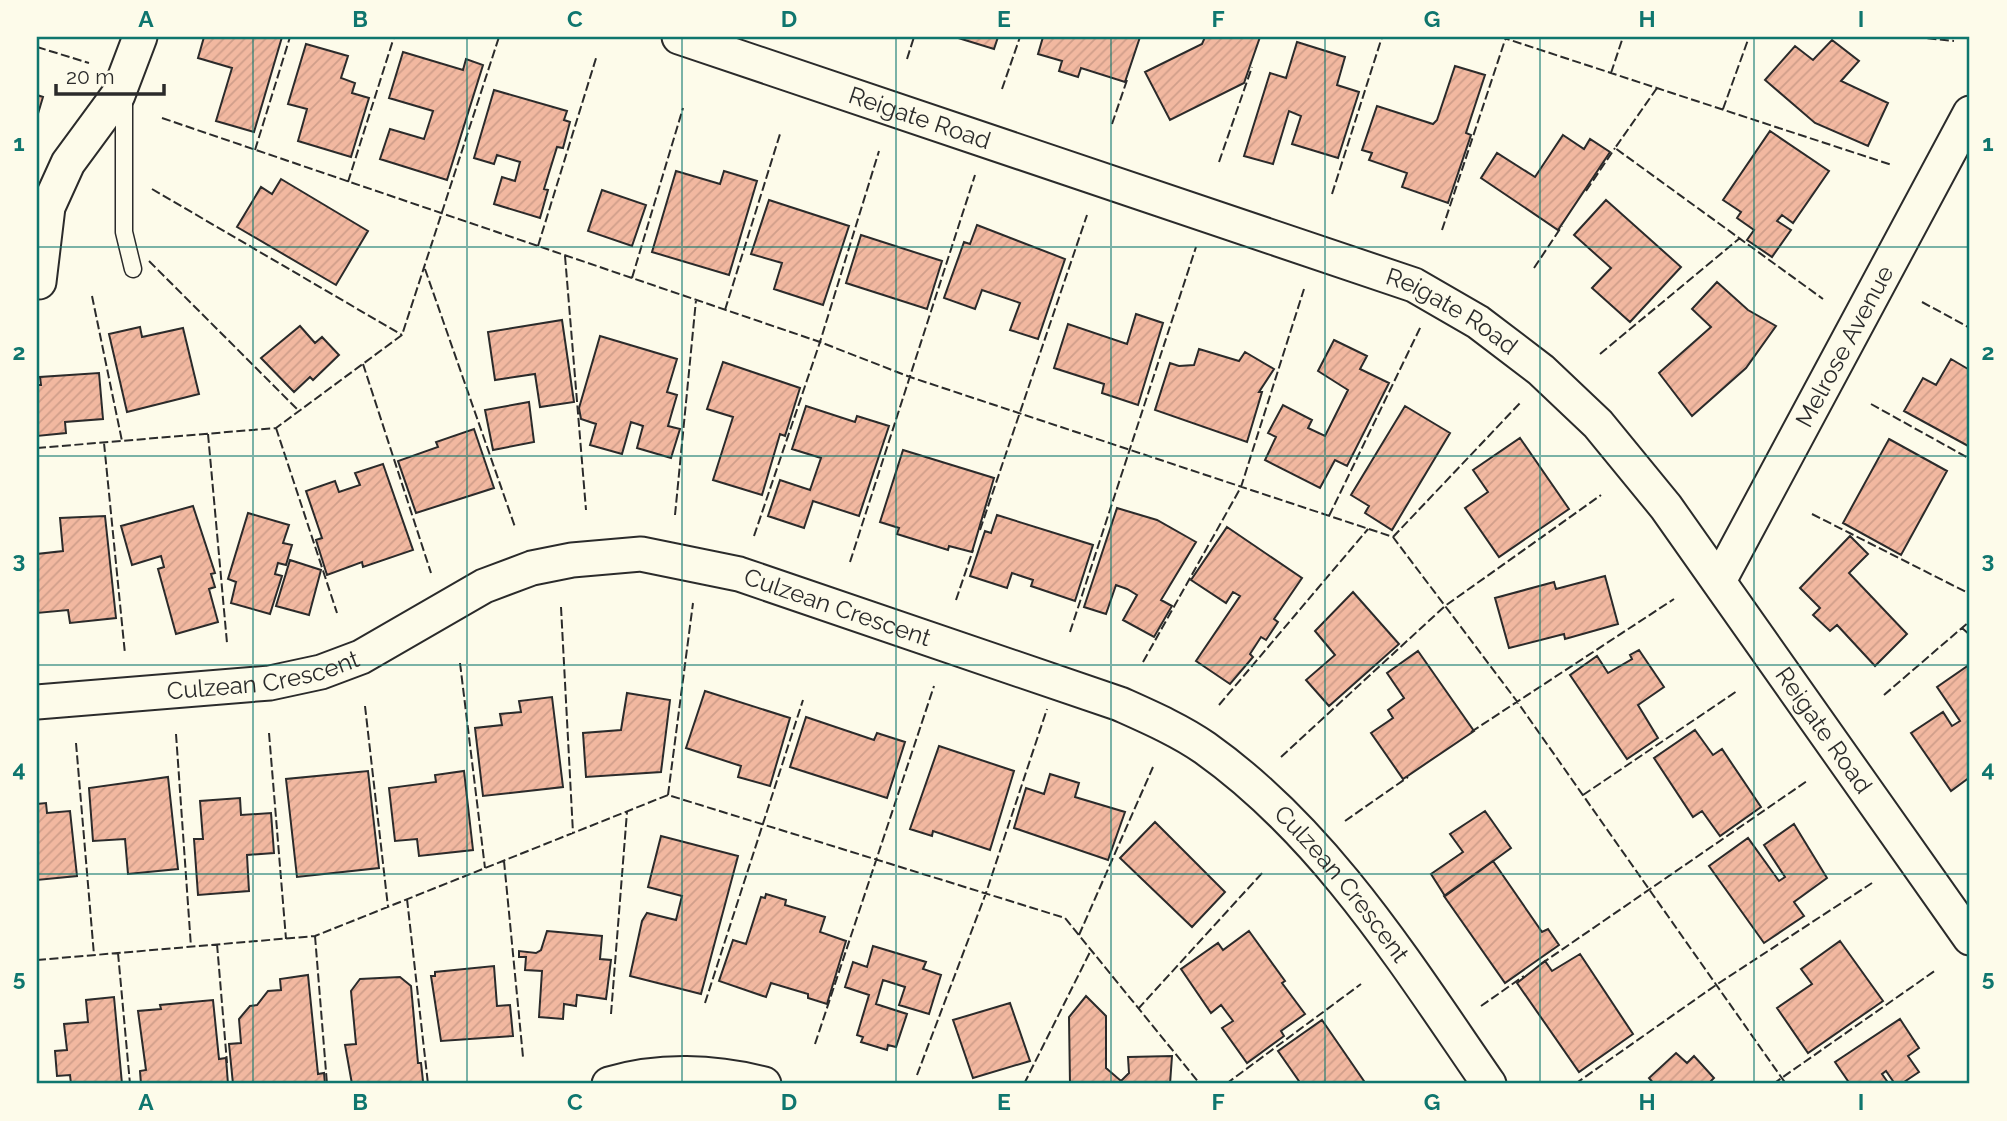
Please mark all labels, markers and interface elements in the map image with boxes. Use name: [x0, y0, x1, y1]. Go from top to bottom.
text: A: [138, 5, 154, 32]
text: B: [352, 5, 368, 32]
text: C: [567, 5, 583, 32]
text: D: [781, 5, 797, 32]
text: E: [997, 5, 1011, 32]
text: F: [1211, 5, 1225, 32]
text: G: [1424, 5, 1440, 32]
text: H: [1638, 5, 1656, 32]
text: I: [1858, 5, 1864, 32]
scale bar: [56, 52, 164, 96]
text: 20 m: [66, 64, 114, 89]
street label: Reigate Road: [845, 80, 995, 155]
text: 1: [13, 129, 25, 156]
text: 1: [1982, 129, 1994, 156]
street label: Melrose Avenue: [1789, 261, 1899, 432]
street label: Reigate Road: [1382, 262, 1523, 361]
text: 2: [13, 338, 25, 365]
text: 2: [1982, 338, 1994, 365]
text: 3: [13, 546, 25, 573]
text: 3: [1982, 546, 1994, 573]
street label: Culzean Crescent: [740, 562, 935, 652]
street label: Culzean Crescent: [166, 644, 363, 705]
street label: Reigate Road: [1769, 661, 1878, 799]
text: 4: [12, 755, 26, 782]
text: 4: [1981, 755, 1995, 782]
street label: Culzean Crescent: [1269, 799, 1415, 968]
text: 5: [13, 964, 26, 991]
text: 5: [1982, 964, 1995, 991]
text: A: [138, 1088, 154, 1115]
text: B: [352, 1088, 368, 1115]
text: C: [567, 1088, 583, 1115]
text: D: [781, 1088, 797, 1115]
text: E: [997, 1088, 1011, 1115]
text: F: [1211, 1088, 1225, 1115]
text: G: [1424, 1088, 1440, 1115]
text: H: [1638, 1088, 1656, 1115]
text: I: [1858, 1088, 1864, 1115]

